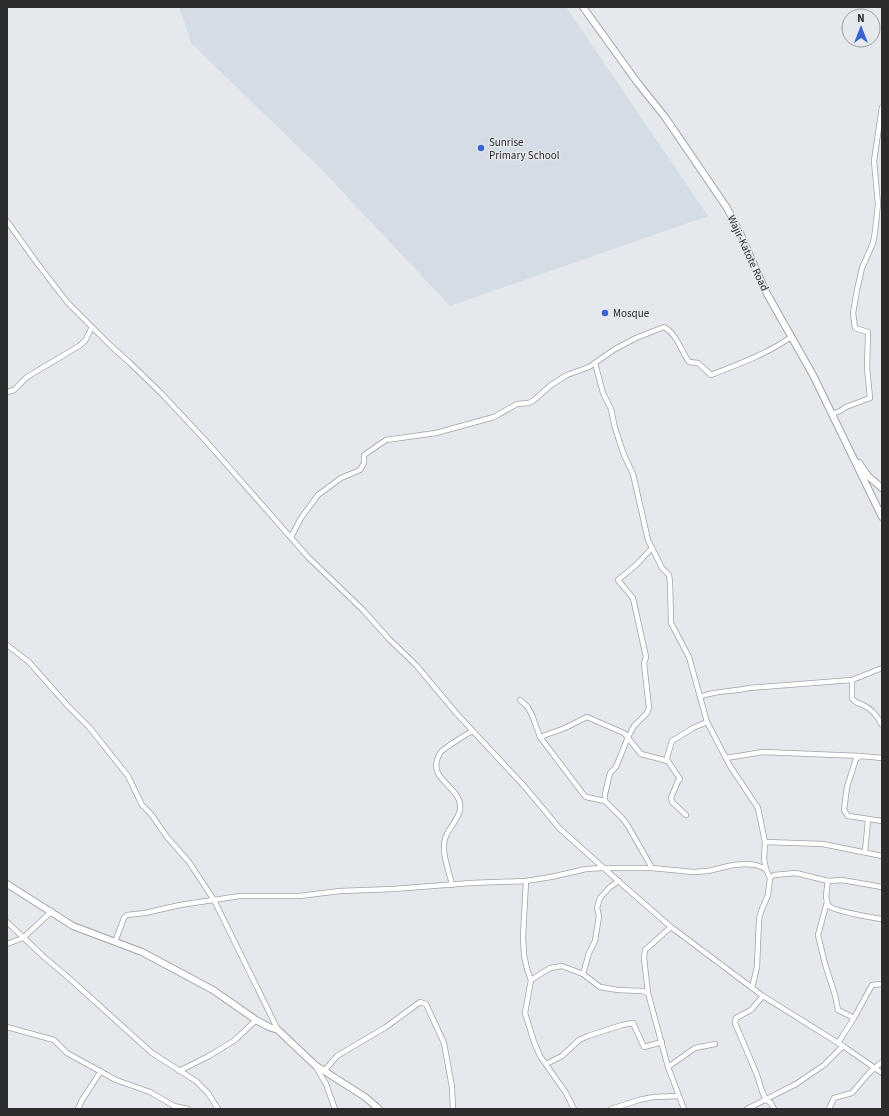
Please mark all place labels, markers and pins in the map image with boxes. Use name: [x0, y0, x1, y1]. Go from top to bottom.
place label: Sunrise Primary School: [489, 135, 560, 163]
marker: Sunrise Primary School: [476, 143, 486, 153]
place label: Mosque: [613, 306, 650, 321]
marker: Mosque: [600, 308, 610, 318]

